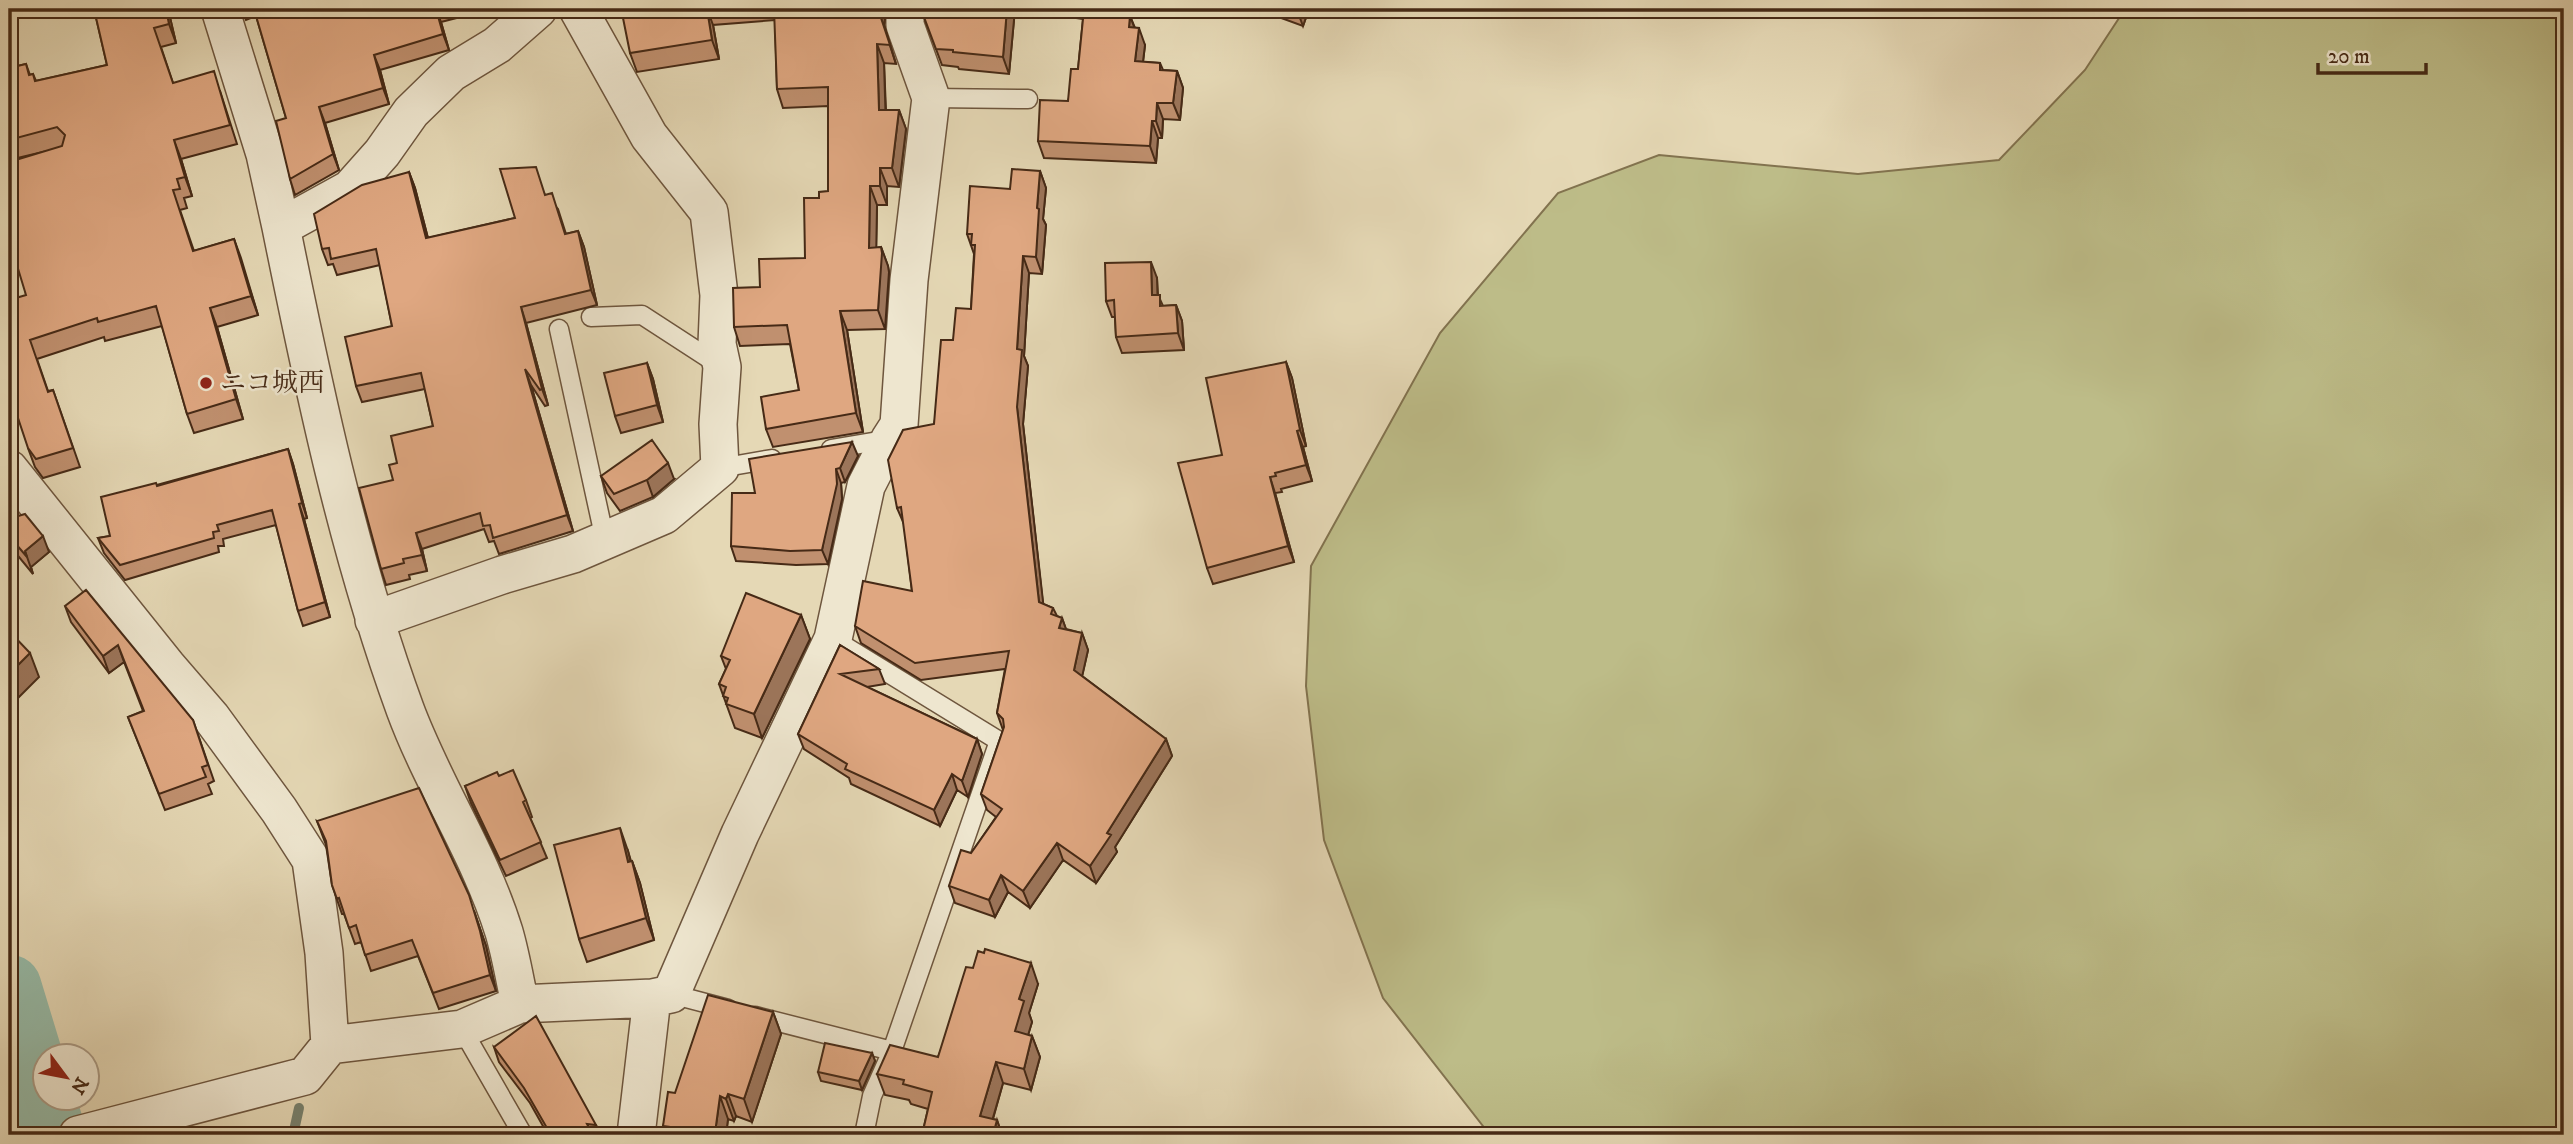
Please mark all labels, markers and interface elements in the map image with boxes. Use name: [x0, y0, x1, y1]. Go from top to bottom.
scale bar: [2318, 32, 2426, 76]
text: 20 m: [2328, 44, 2370, 70]
place label: ニコ城西: [220, 367, 324, 400]
marker: ニコ城西: [198, 375, 214, 391]
north arrow: [32, 1042, 102, 1112]
text: N: [65, 1073, 93, 1098]

